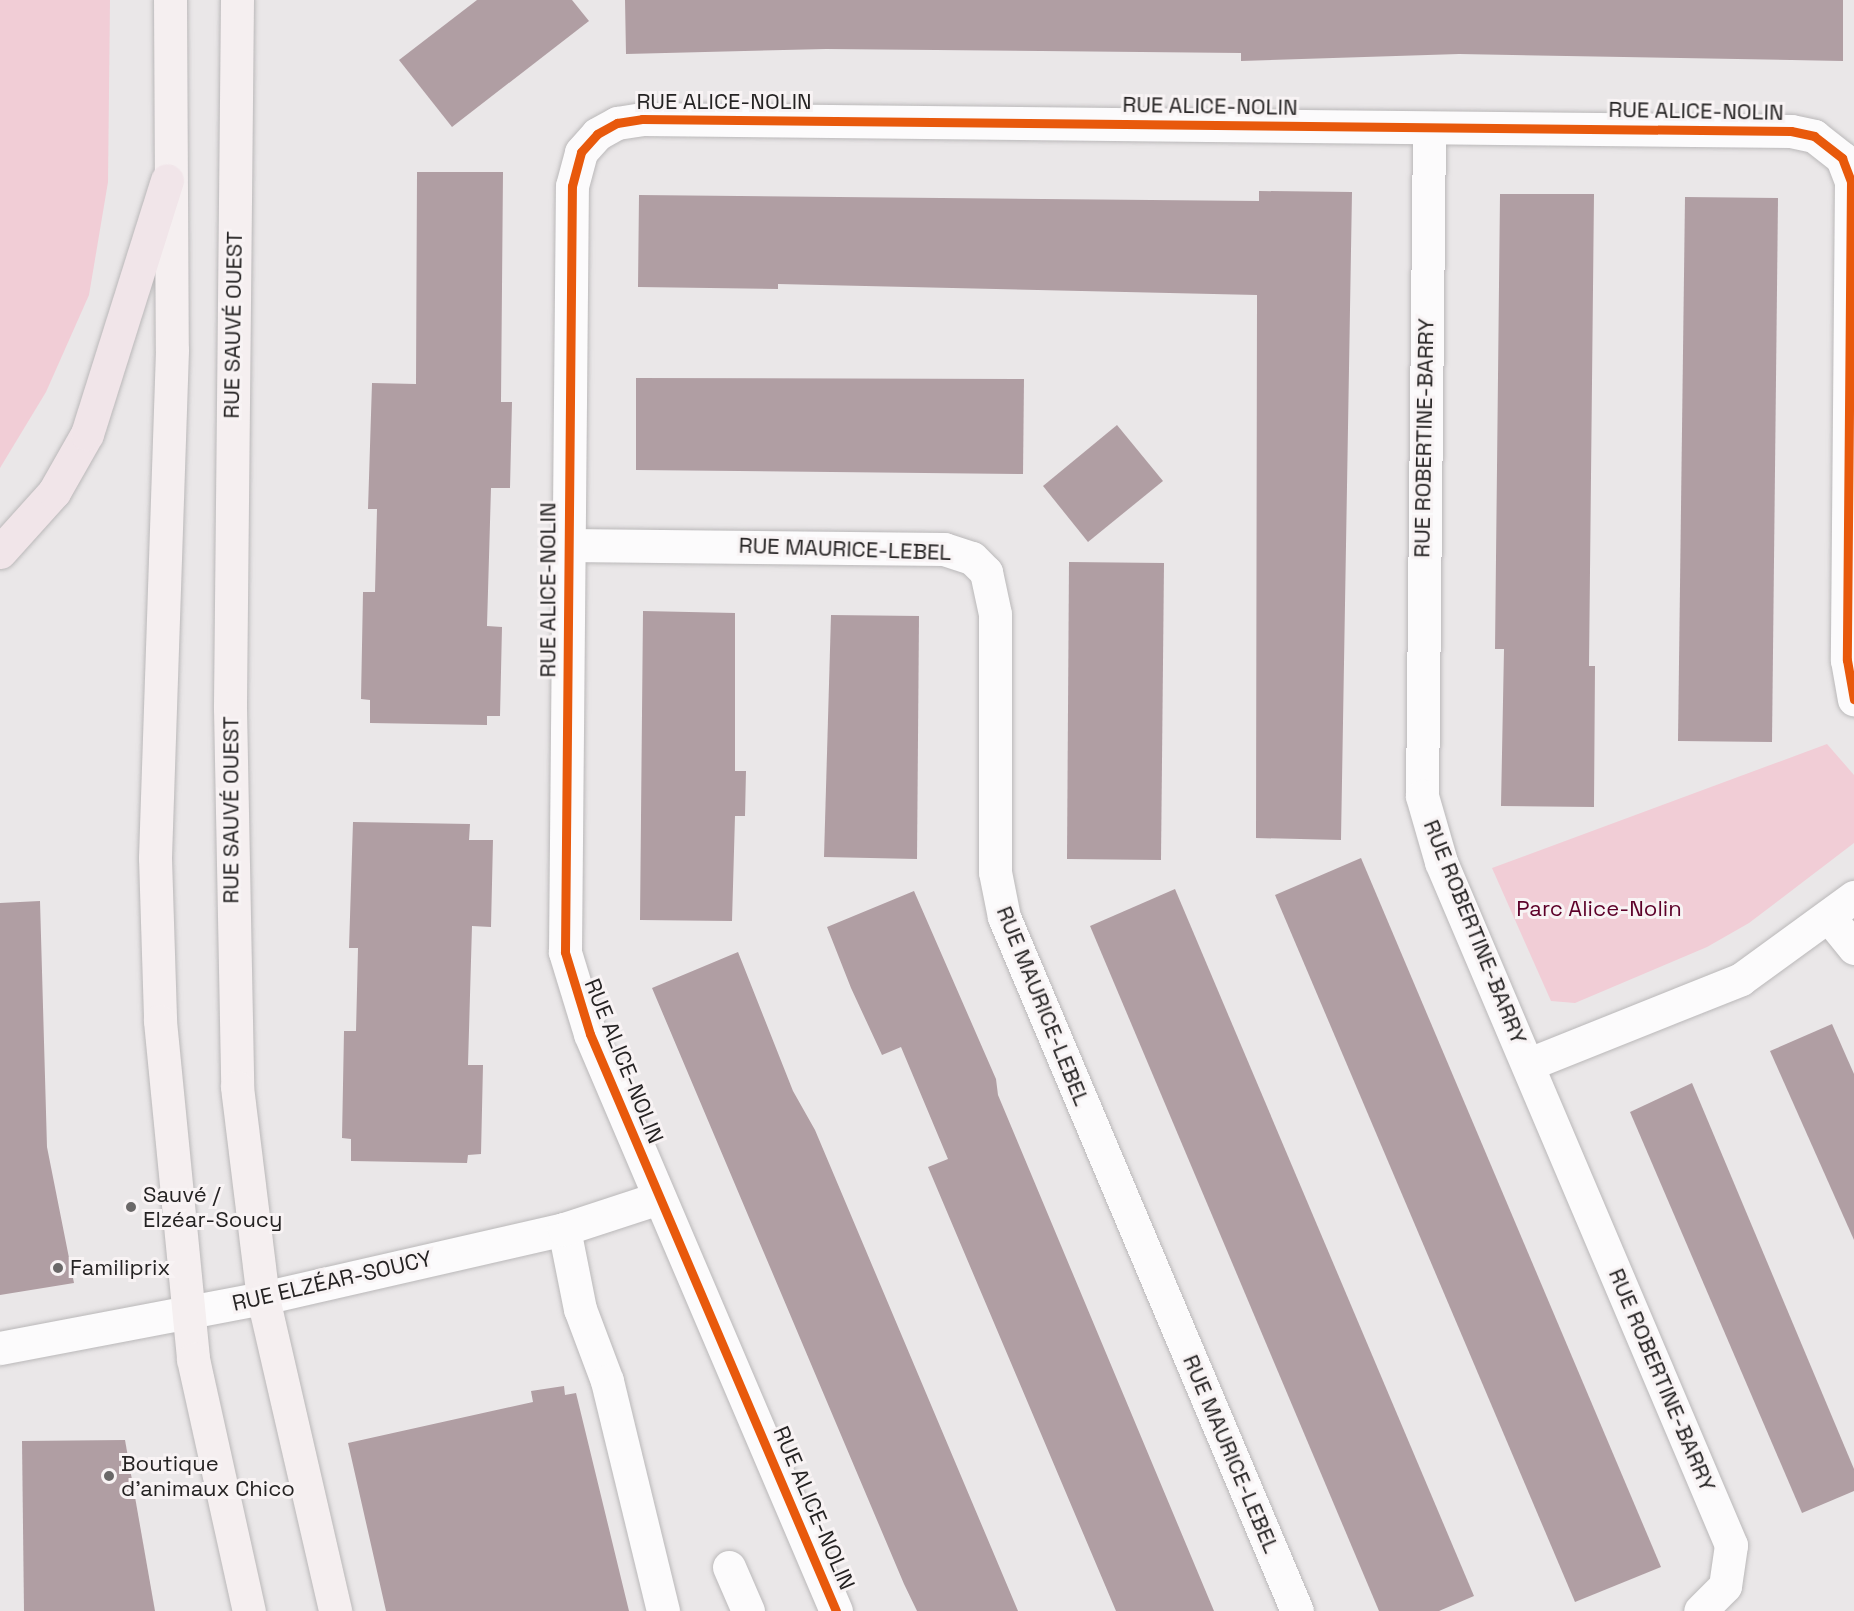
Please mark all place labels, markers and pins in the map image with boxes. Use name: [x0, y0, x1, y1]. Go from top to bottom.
place label: Sauvé / Elzéar-Soucy: [143, 1181, 282, 1232]
marker: Sauvé / Elzéar-Soucy: [124, 1200, 138, 1214]
place label: Familiprix: [70, 1255, 170, 1281]
marker: Familiprix: [51, 1261, 65, 1275]
place label: Boutique d'animaux Chico: [121, 1450, 295, 1502]
marker: Boutique d'animaux Chico: [102, 1469, 116, 1483]

